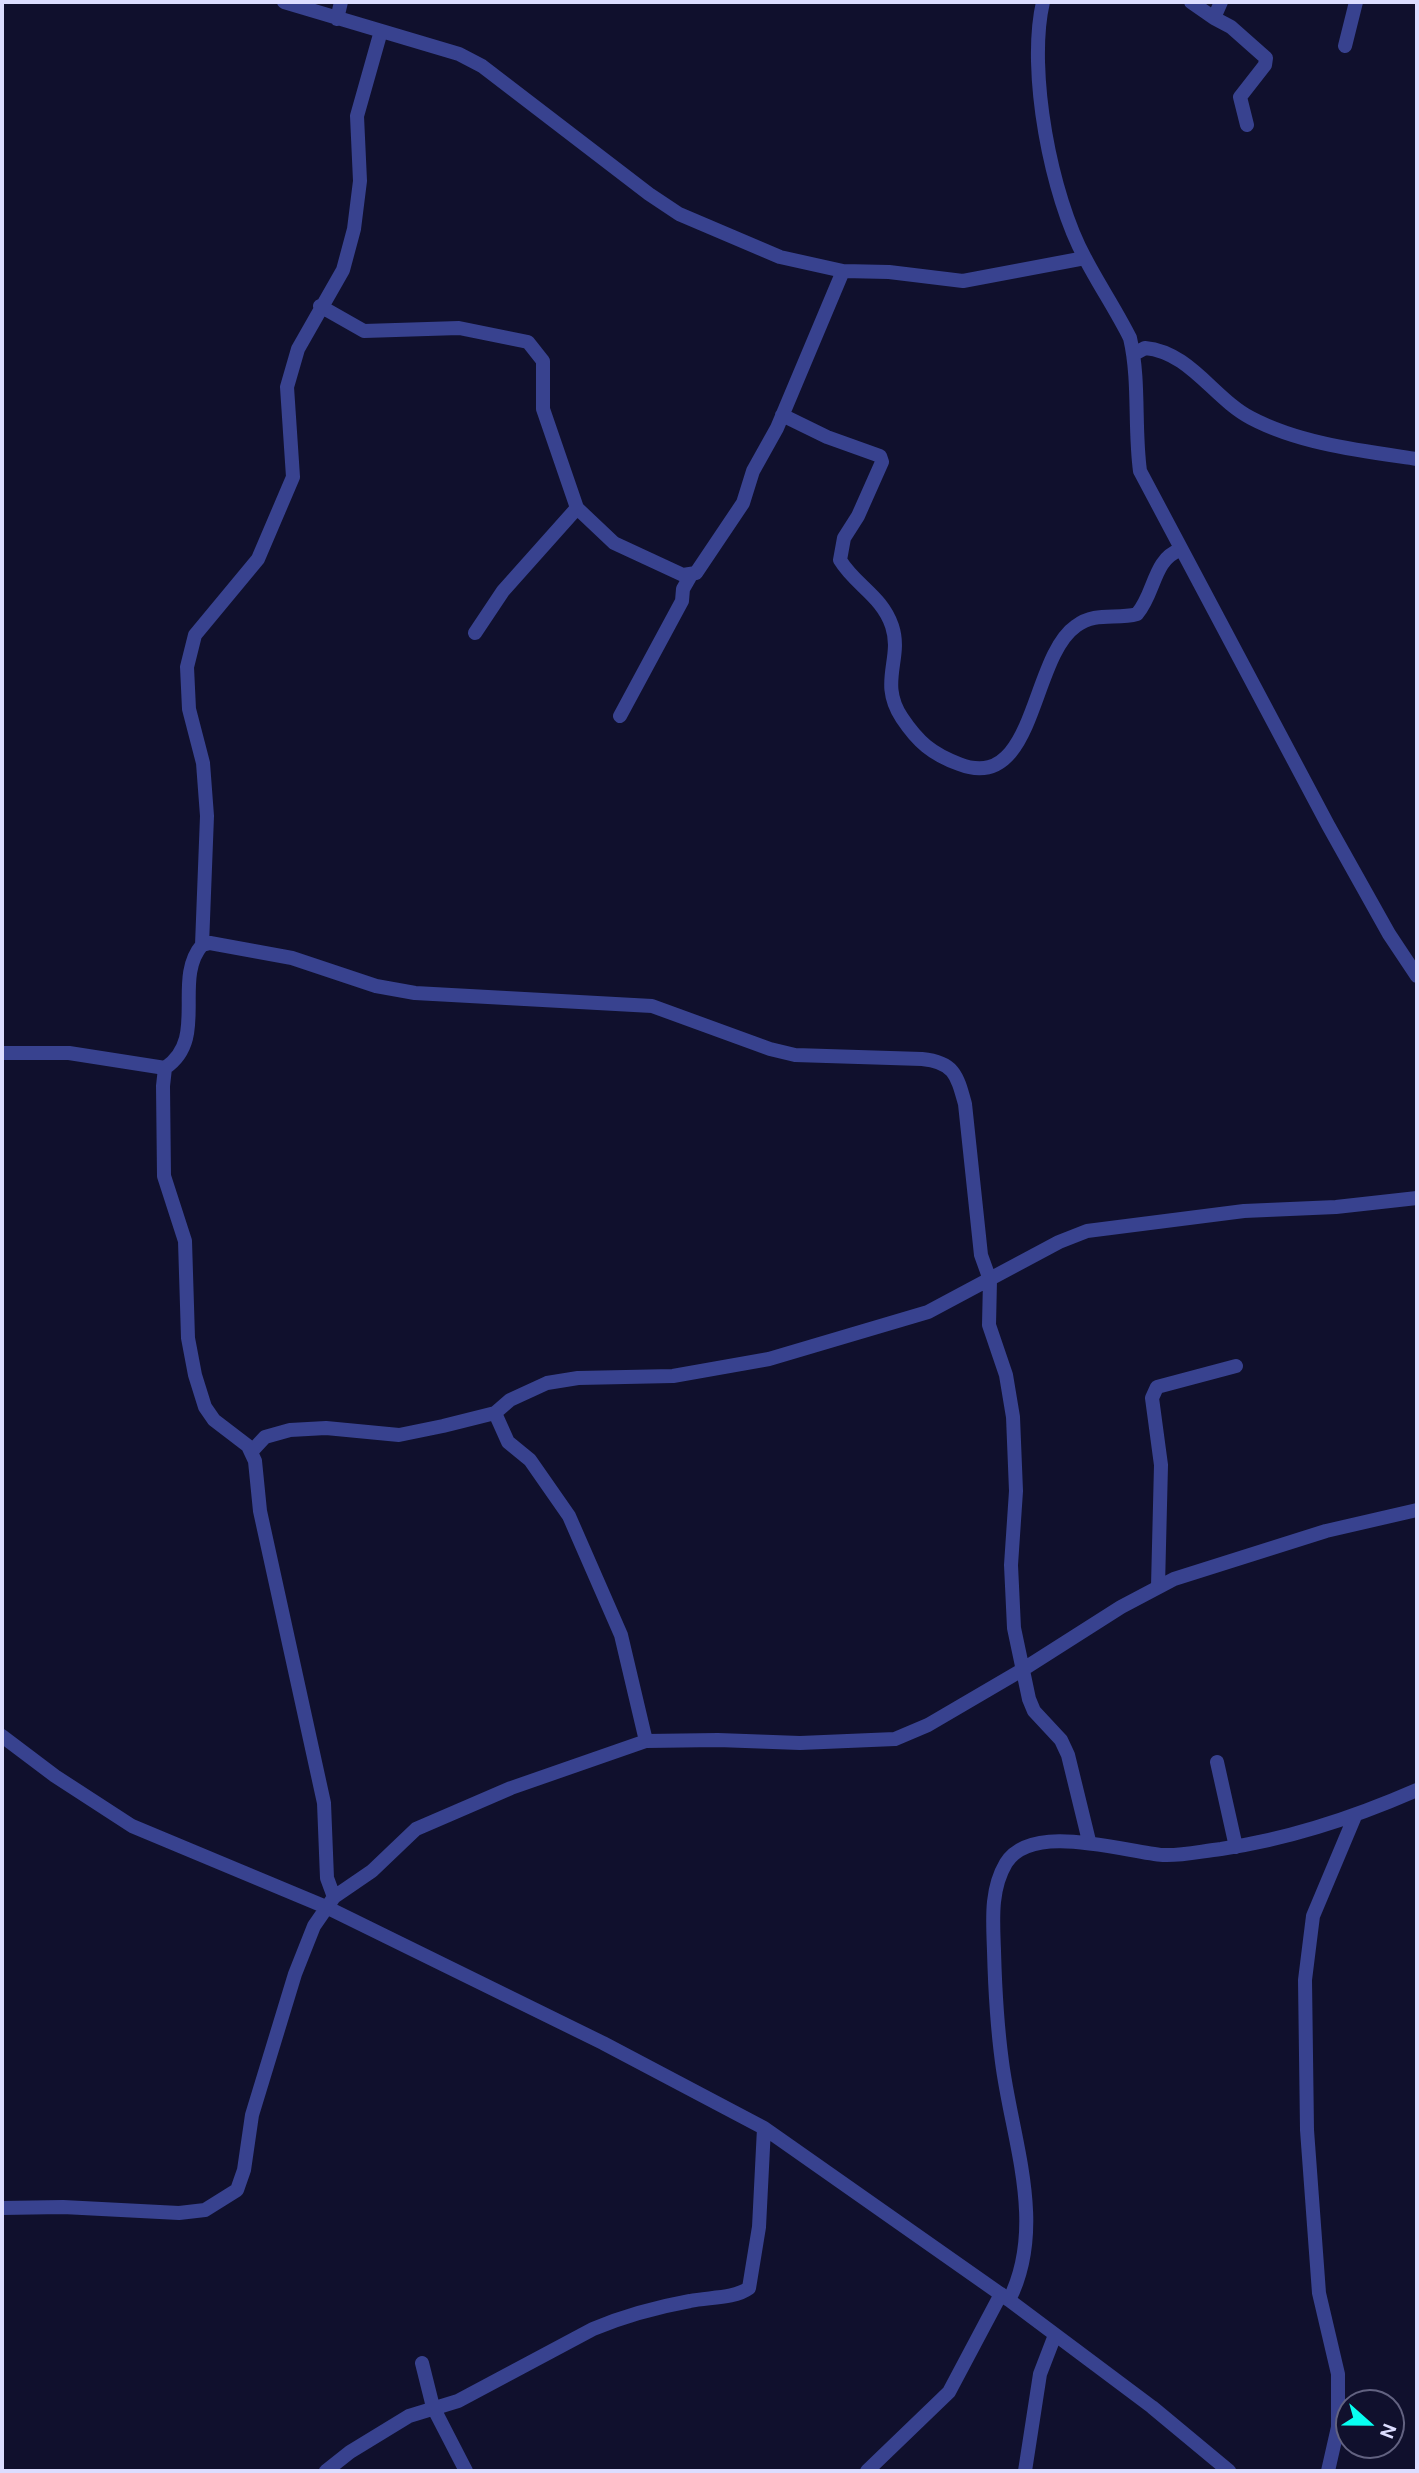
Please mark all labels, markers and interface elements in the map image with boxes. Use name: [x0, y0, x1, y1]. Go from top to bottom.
north arrow: [1335, 2389, 1405, 2459]
text: N: [1374, 2420, 1402, 2442]

